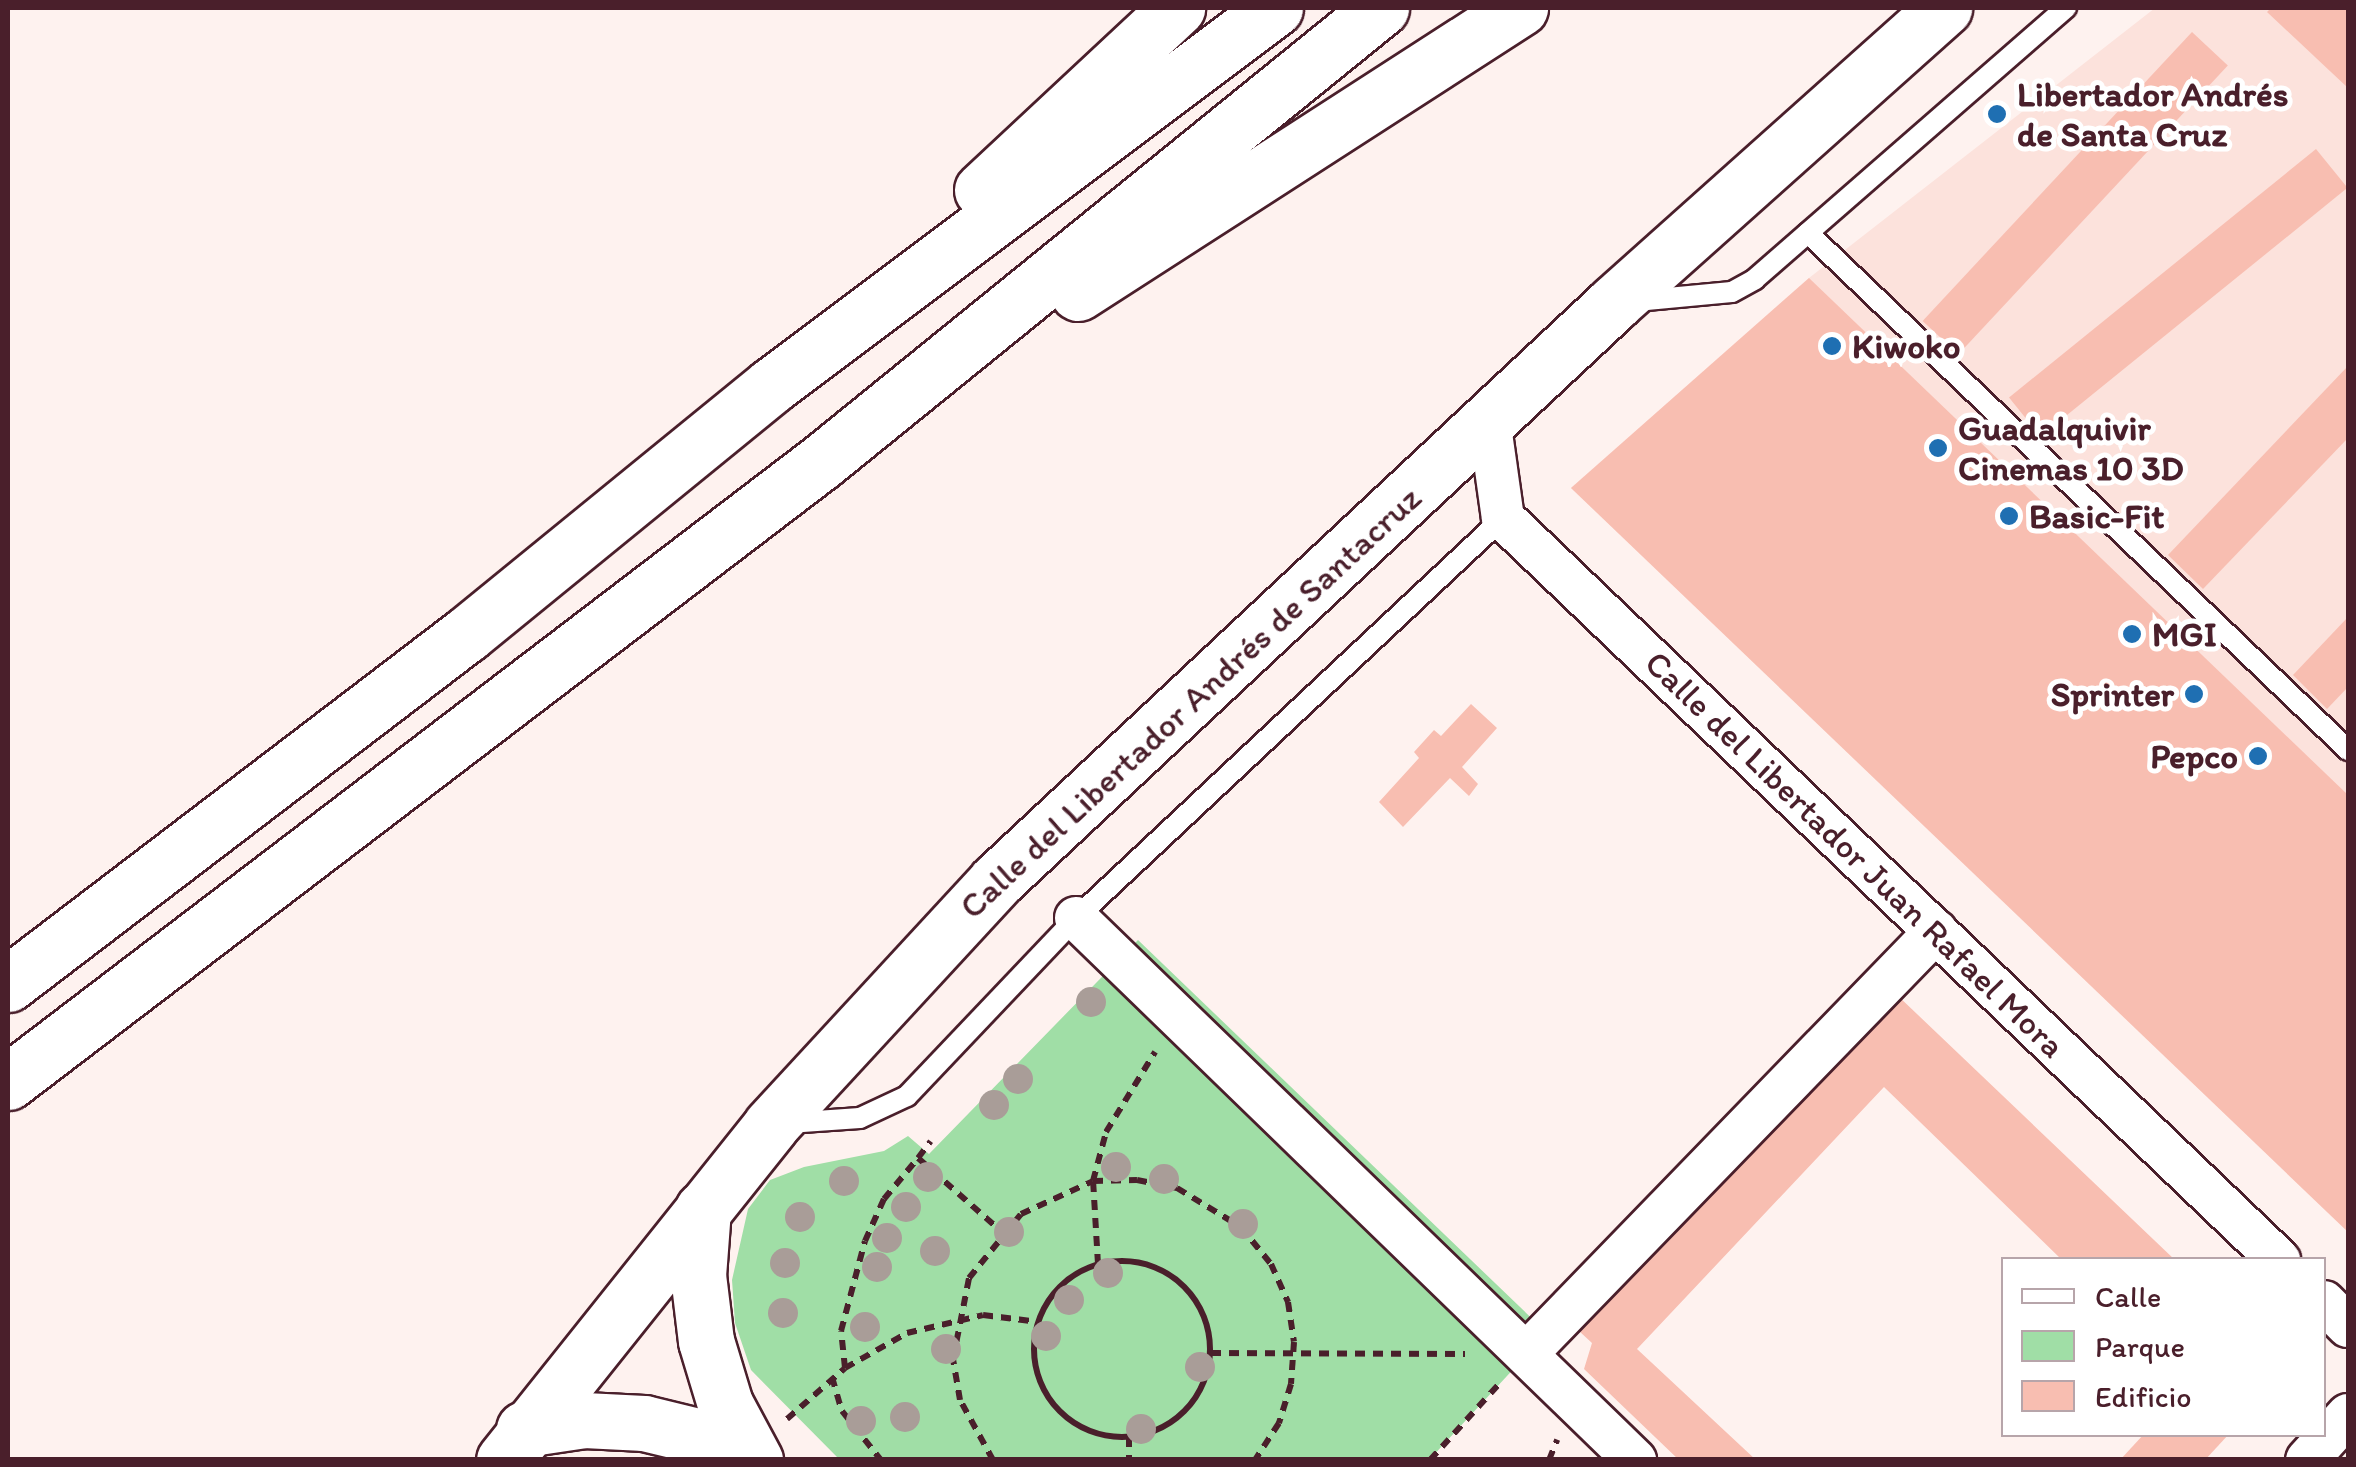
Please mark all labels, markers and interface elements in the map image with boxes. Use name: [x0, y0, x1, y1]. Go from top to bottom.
place label: Libertador Andrés de Santa Cruz: [2017, 73, 2288, 155]
marker: Libertador Andrés de Santa Cruz: [1986, 103, 2008, 125]
place label: Kiwoko: [1852, 325, 1961, 367]
marker: Kiwoko: [1821, 335, 1843, 357]
place label: Guadalquivir Cinemas 10 3D: [1958, 407, 2184, 489]
marker: Guadalquivir Cinemas 10 3D: [1927, 437, 1949, 459]
street label: Calle del Libertador Andrés de Santacruz: [951, 477, 1429, 927]
place label: Basic-Fit: [2029, 495, 2165, 537]
marker: Basic-Fit: [1998, 505, 2020, 527]
place label: MGI: [2152, 613, 2217, 655]
marker: MGI: [2121, 623, 2143, 645]
street label: Calle del Libertador Juan Rafael Mora: [1637, 643, 2073, 1065]
place label: Sprinter: [2051, 673, 2174, 715]
marker: Sprinter: [2183, 683, 2205, 705]
place label: Pepco: [2150, 735, 2238, 777]
marker: Pepco: [2247, 745, 2269, 767]
legend: [2001, 1257, 2326, 1437]
text: Calle: [2095, 1278, 2161, 1315]
text: Parque: [2095, 1328, 2185, 1365]
text: Edificio: [2095, 1378, 2191, 1415]

